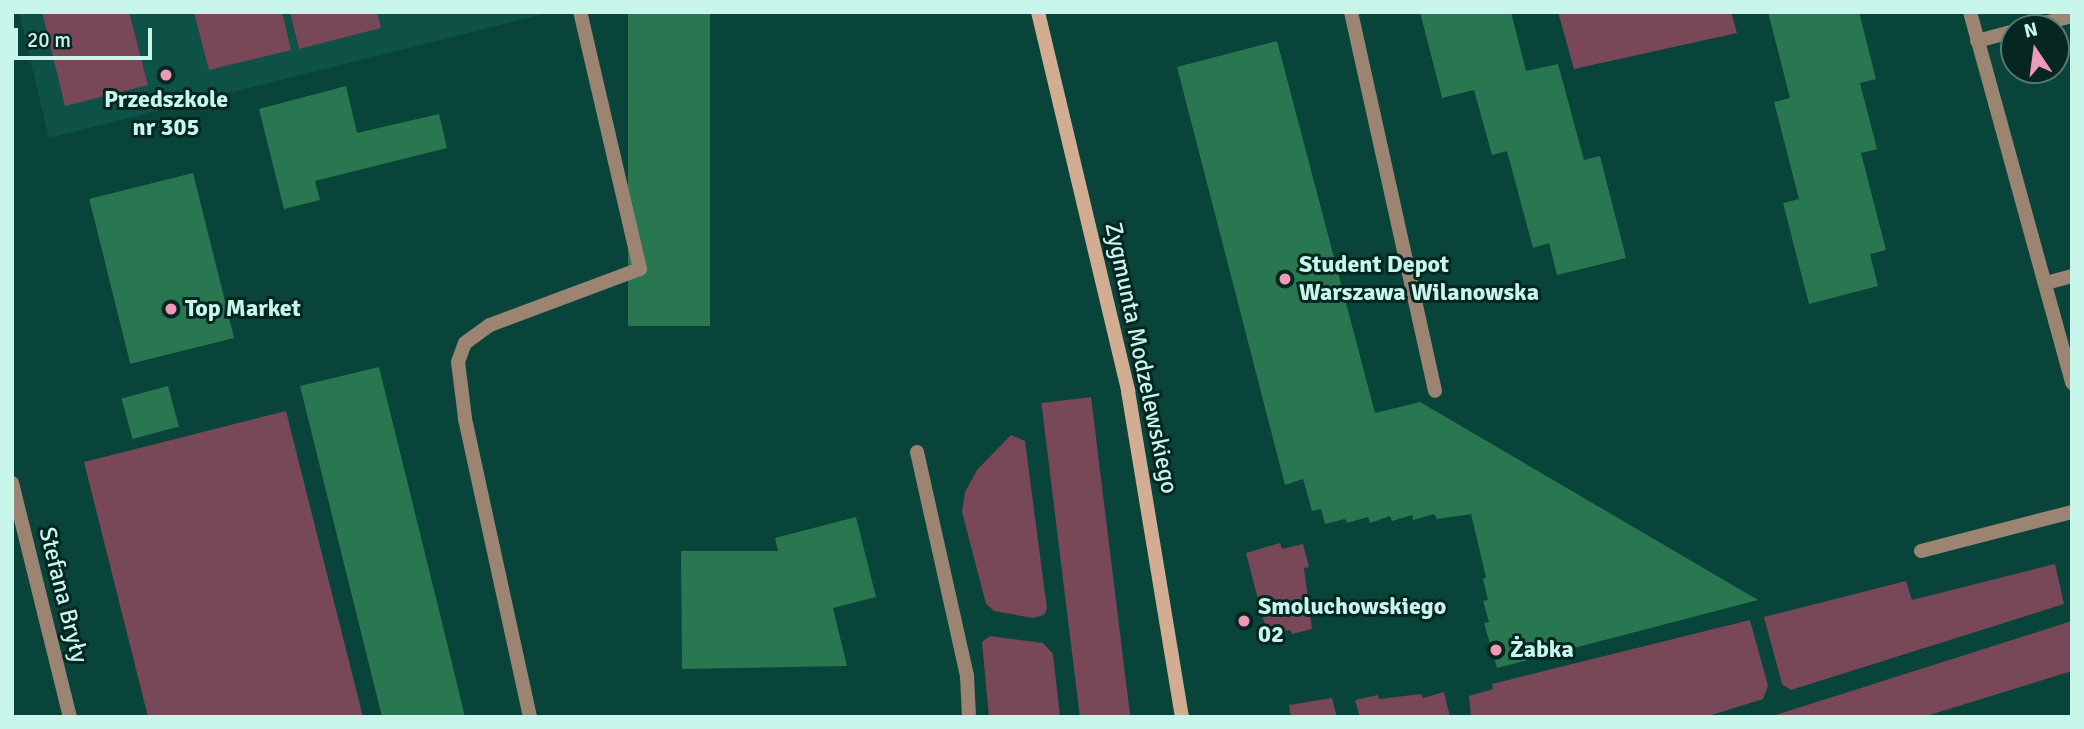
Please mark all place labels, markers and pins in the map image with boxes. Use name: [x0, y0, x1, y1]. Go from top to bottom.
marker: Przedszkole nr 305: [158, 67, 174, 83]
place label: Przedszkole nr 305: [104, 86, 228, 142]
place label: Student Depot Warszawa Wilanowska: [1299, 251, 1539, 307]
marker: Student Depot Warszawa Wilanowska: [1277, 271, 1293, 287]
place label: Top Market: [185, 295, 301, 323]
marker: Top Market: [163, 301, 179, 317]
place label: Smoluchowskiego 02: [1258, 593, 1446, 649]
marker: Smoluchowskiego 02: [1236, 613, 1252, 629]
place label: Żabka: [1510, 636, 1574, 664]
marker: Żabka: [1488, 642, 1504, 658]

